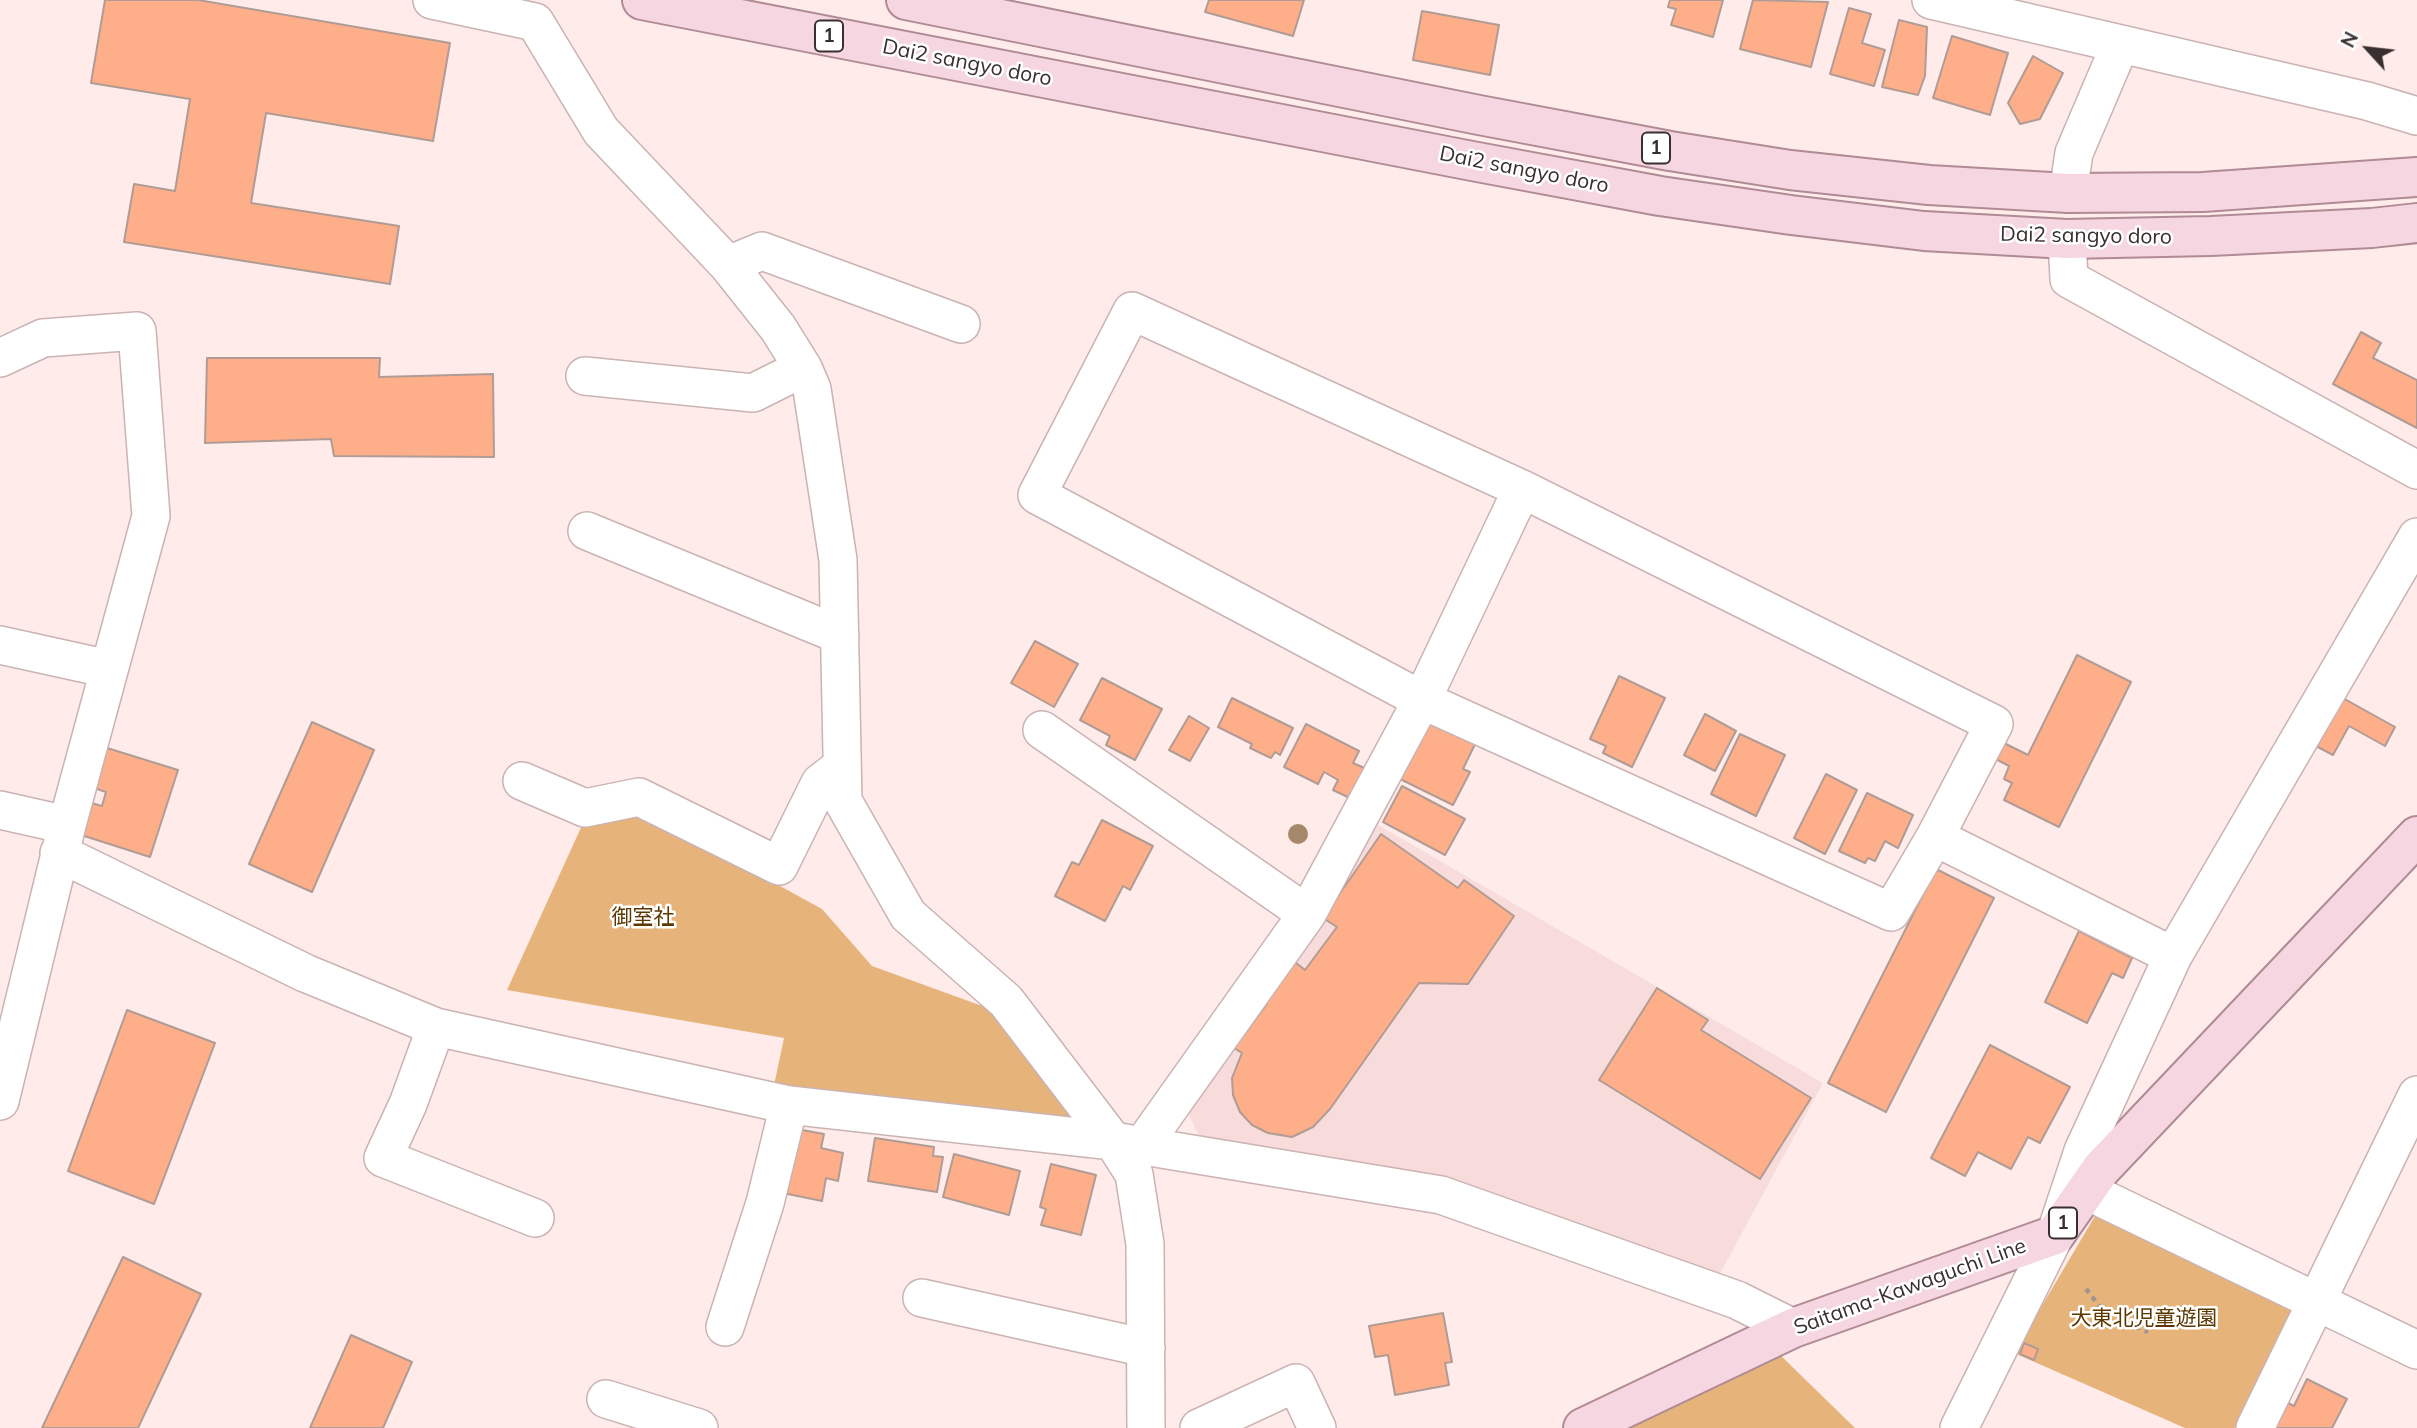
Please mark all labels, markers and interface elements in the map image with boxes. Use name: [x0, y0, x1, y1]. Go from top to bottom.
north arrow: [2333, 14, 2403, 84]
road number: 1: [815, 20, 843, 52]
text: N: [2335, 28, 2363, 51]
street label: Dai2 sangyo doro: [880, 34, 1054, 92]
road number: 1: [1642, 132, 1670, 164]
street label: Dai2 sangyo doro: [1437, 141, 1611, 199]
street label: Dai2 sangyo doro: [2000, 222, 2172, 250]
park label: 御室社: [612, 905, 674, 931]
road number: 1: [2049, 1208, 2077, 1238]
street label: Saitama-Kawaguchi Line: [1790, 1233, 2030, 1341]
park label: 大東北児童遊園: [2071, 1306, 2217, 1332]

